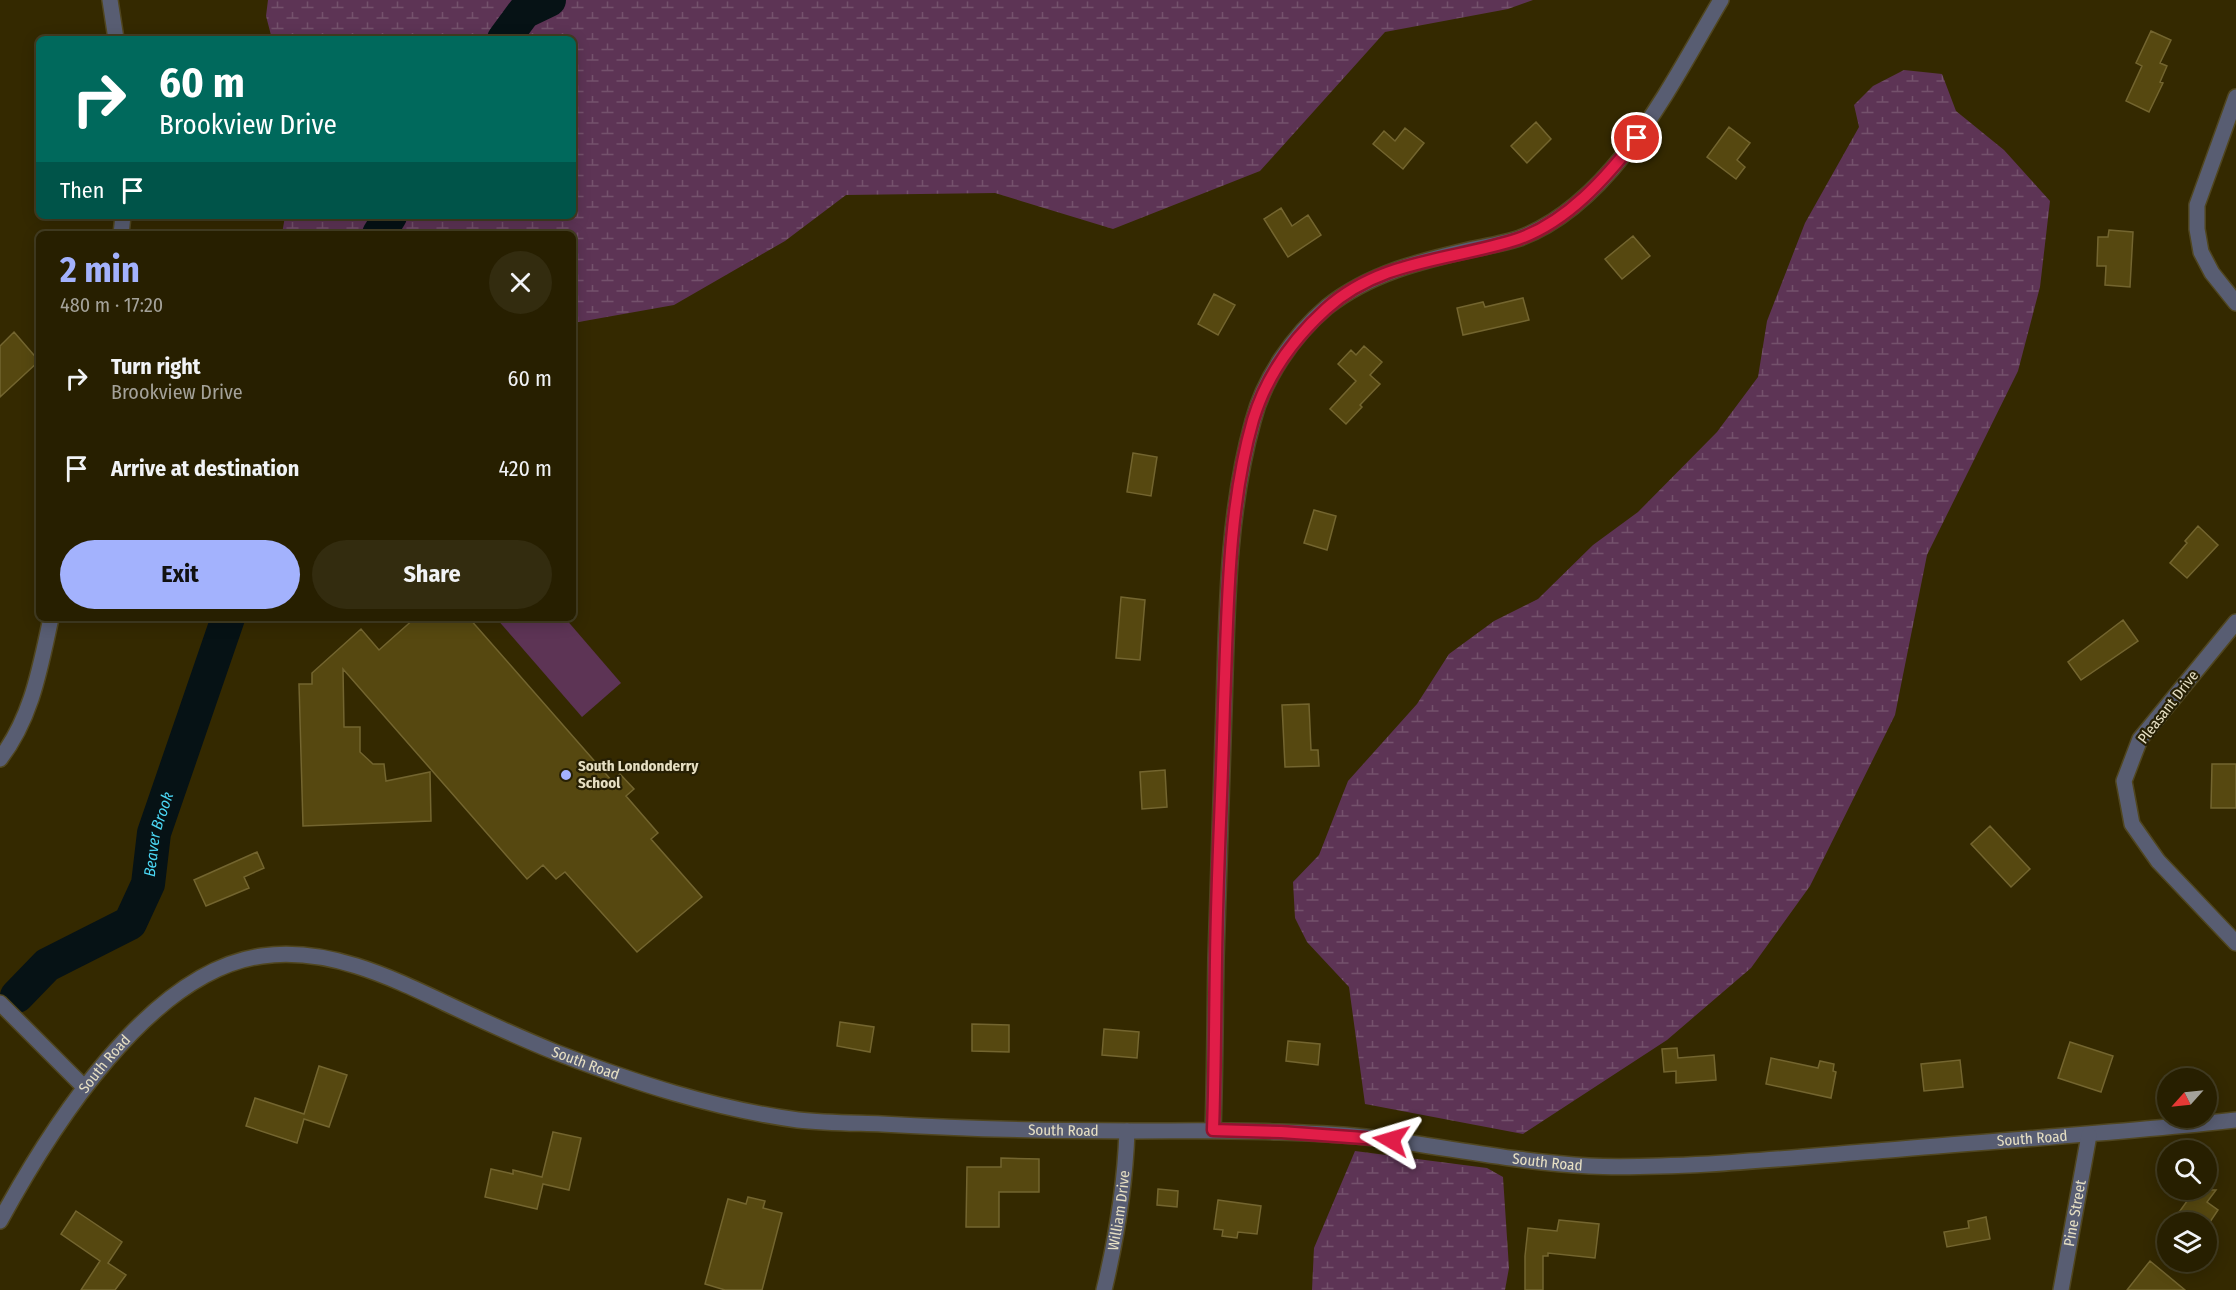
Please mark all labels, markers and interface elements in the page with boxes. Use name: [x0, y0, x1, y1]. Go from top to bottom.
text: 60 m: [159, 58, 245, 108]
icon: right: [60, 60, 138, 138]
text: Brookview Drive: [159, 109, 337, 141]
pin: [1611, 112, 1662, 163]
icon: arrive: [1620, 121, 1653, 154]
icon: arrive: [116, 174, 149, 207]
text: Then: [60, 177, 104, 204]
text: 2 min: [60, 248, 140, 292]
button: close: [489, 251, 552, 314]
text: 480 m · 17:20: [60, 293, 163, 317]
text: Turn right: [111, 353, 200, 380]
icon: right: [60, 362, 93, 395]
text: 60 m: [508, 365, 552, 392]
text: Brookview Drive: [111, 380, 243, 404]
icon: arrive: [60, 452, 93, 485]
text: Arrive at destination: [111, 455, 299, 482]
text: 420 m: [498, 455, 552, 482]
button: Exit: [60, 540, 300, 609]
button: Share: [312, 540, 552, 609]
street label: Pleasant Drive: [2134, 667, 2202, 747]
place label: South Londonderry School: [578, 757, 699, 792]
marker: South Londonderry School: [559, 768, 573, 782]
water label: Beaver Brook: [140, 789, 177, 878]
street label: South Road: [75, 1031, 134, 1097]
street label: South Road: [549, 1043, 622, 1084]
north arrow: [2157, 1068, 2217, 1128]
map controls: [2157, 1068, 2217, 1272]
position arrow: [1359, 1108, 1423, 1172]
street label: South Road: [1028, 1121, 1099, 1140]
street label: South Road: [1996, 1127, 2068, 1150]
button: search: [2157, 1140, 2217, 1200]
street label: South Road: [1511, 1149, 1583, 1175]
street label: William Drive: [1104, 1170, 1133, 1252]
street label: Pine Street: [2060, 1178, 2090, 1248]
button: layers: [2157, 1212, 2217, 1272]

